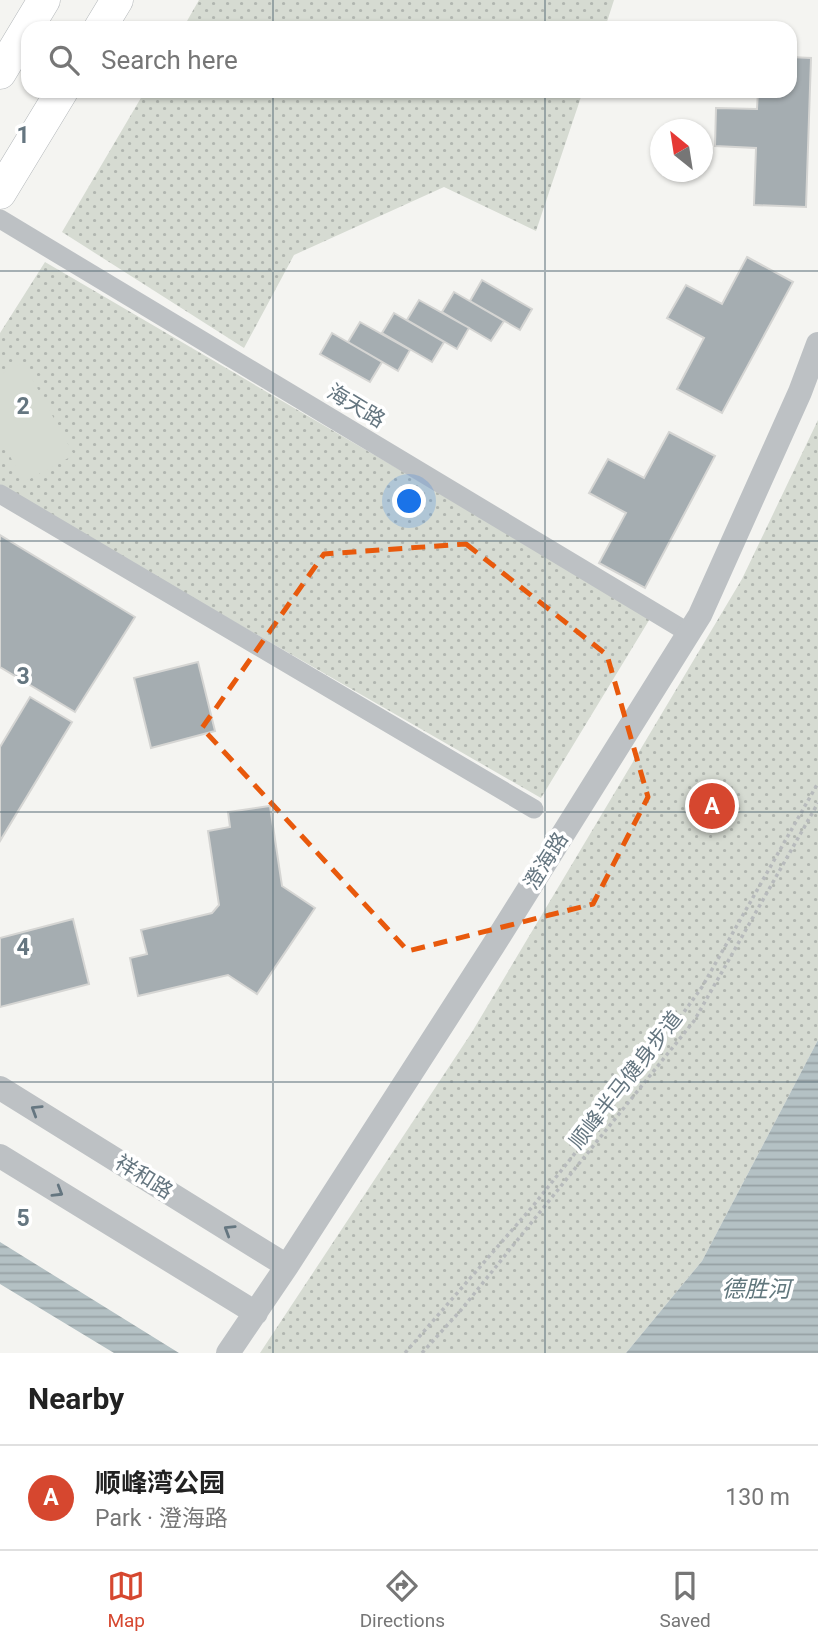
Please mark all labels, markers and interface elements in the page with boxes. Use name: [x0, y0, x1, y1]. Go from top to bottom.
search box: [21, 21, 797, 98]
icon: search: [45, 41, 83, 79]
text: Search here: [101, 45, 238, 75]
north arrow: [650, 119, 713, 182]
text: 1: [16, 122, 30, 149]
street label: 海天路: [323, 379, 389, 433]
text: 2: [16, 393, 30, 420]
your location: [392, 484, 426, 518]
text: 3: [16, 663, 30, 690]
pin: A: [689, 780, 735, 832]
street label: 澄海路: [519, 828, 573, 894]
text: 4: [16, 934, 30, 961]
street label: 顺峰半马健身步道: [565, 1006, 687, 1154]
one-way arrow: [31, 1106, 44, 1119]
street label: 祥和路: [111, 1150, 177, 1204]
one-way arrow: [51, 1183, 64, 1196]
text: 5: [16, 1205, 30, 1232]
one-way arrow: [224, 1226, 237, 1239]
water label: 德胜河: [722, 1276, 795, 1303]
text: Nearby: [28, 1381, 124, 1416]
text: 顺峰湾公园: [95, 1468, 225, 1498]
text: A: [43, 1484, 59, 1511]
text: 130 m: [725, 1484, 790, 1511]
text: Park · 澄海路: [95, 1505, 228, 1532]
tab: Map: [107, 1567, 145, 1632]
tab: Directions: [360, 1567, 445, 1632]
tab: Saved: [659, 1567, 711, 1632]

